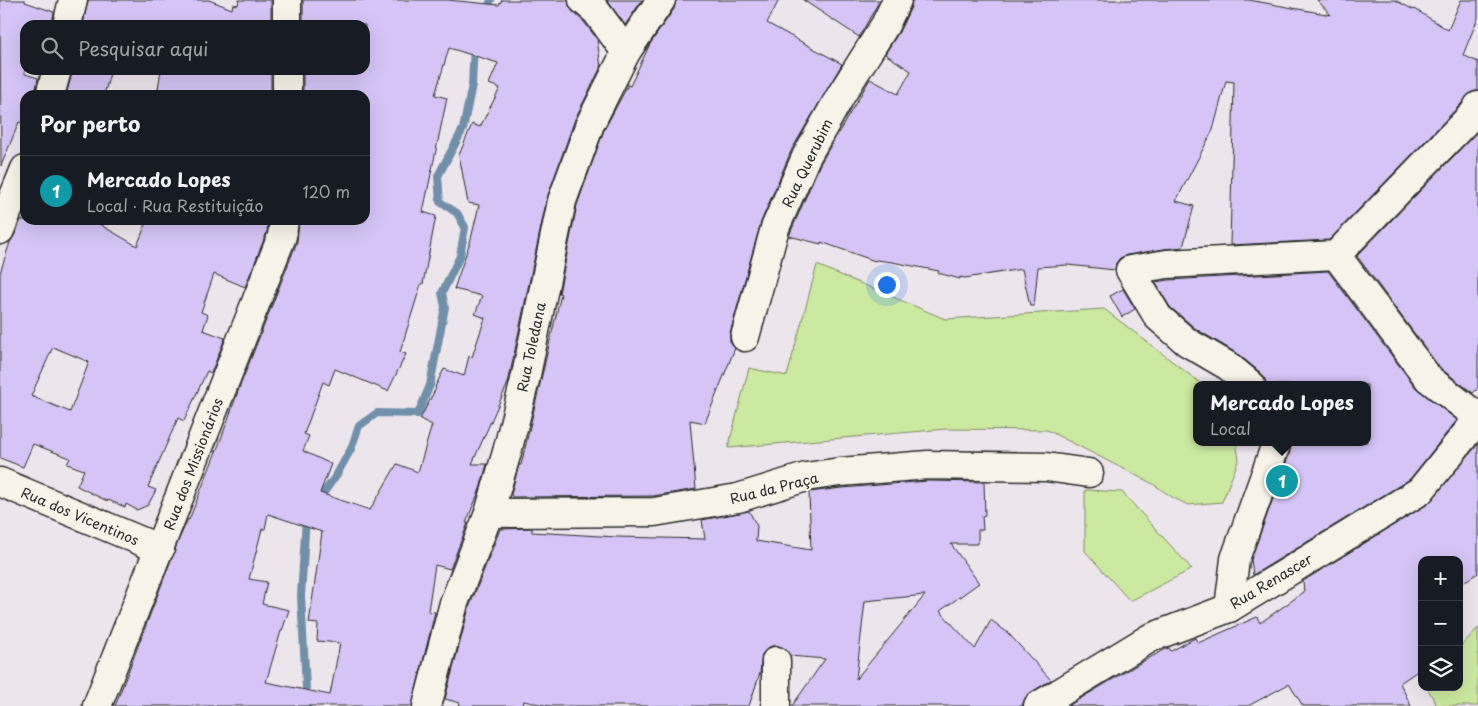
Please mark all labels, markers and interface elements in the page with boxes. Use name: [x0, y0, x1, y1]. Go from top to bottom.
search box: [20, 20, 370, 75]
icon: search: [38, 34, 66, 62]
text: Pesquisar aqui: [78, 34, 208, 62]
text: Por perto: [40, 107, 140, 139]
street label: Rua Querubim: [776, 115, 838, 211]
text: Mercado Lopes: [87, 165, 231, 193]
text: 1: [52, 179, 60, 203]
text: 120 m: [303, 179, 350, 203]
text: Local · Rua Restituição: [87, 193, 263, 217]
your location: [874, 272, 900, 298]
street label: Rua Toledana: [511, 300, 551, 394]
popup: [1193, 381, 1371, 446]
text: Mercado Lopes: [1210, 388, 1354, 416]
street label: Rua dos Missionários: [158, 395, 228, 533]
text: Local: [1210, 416, 1251, 440]
pin: 1: [1266, 462, 1298, 500]
street label: Rua da Praça: [728, 467, 821, 509]
street label: Rua dos Vicentinos: [18, 482, 142, 550]
street label: Rua Renascer: [1226, 548, 1317, 614]
map controls: [1418, 556, 1463, 691]
button: +: [1418, 556, 1463, 601]
button: −: [1418, 601, 1463, 646]
button: layers: [1418, 646, 1463, 691]

